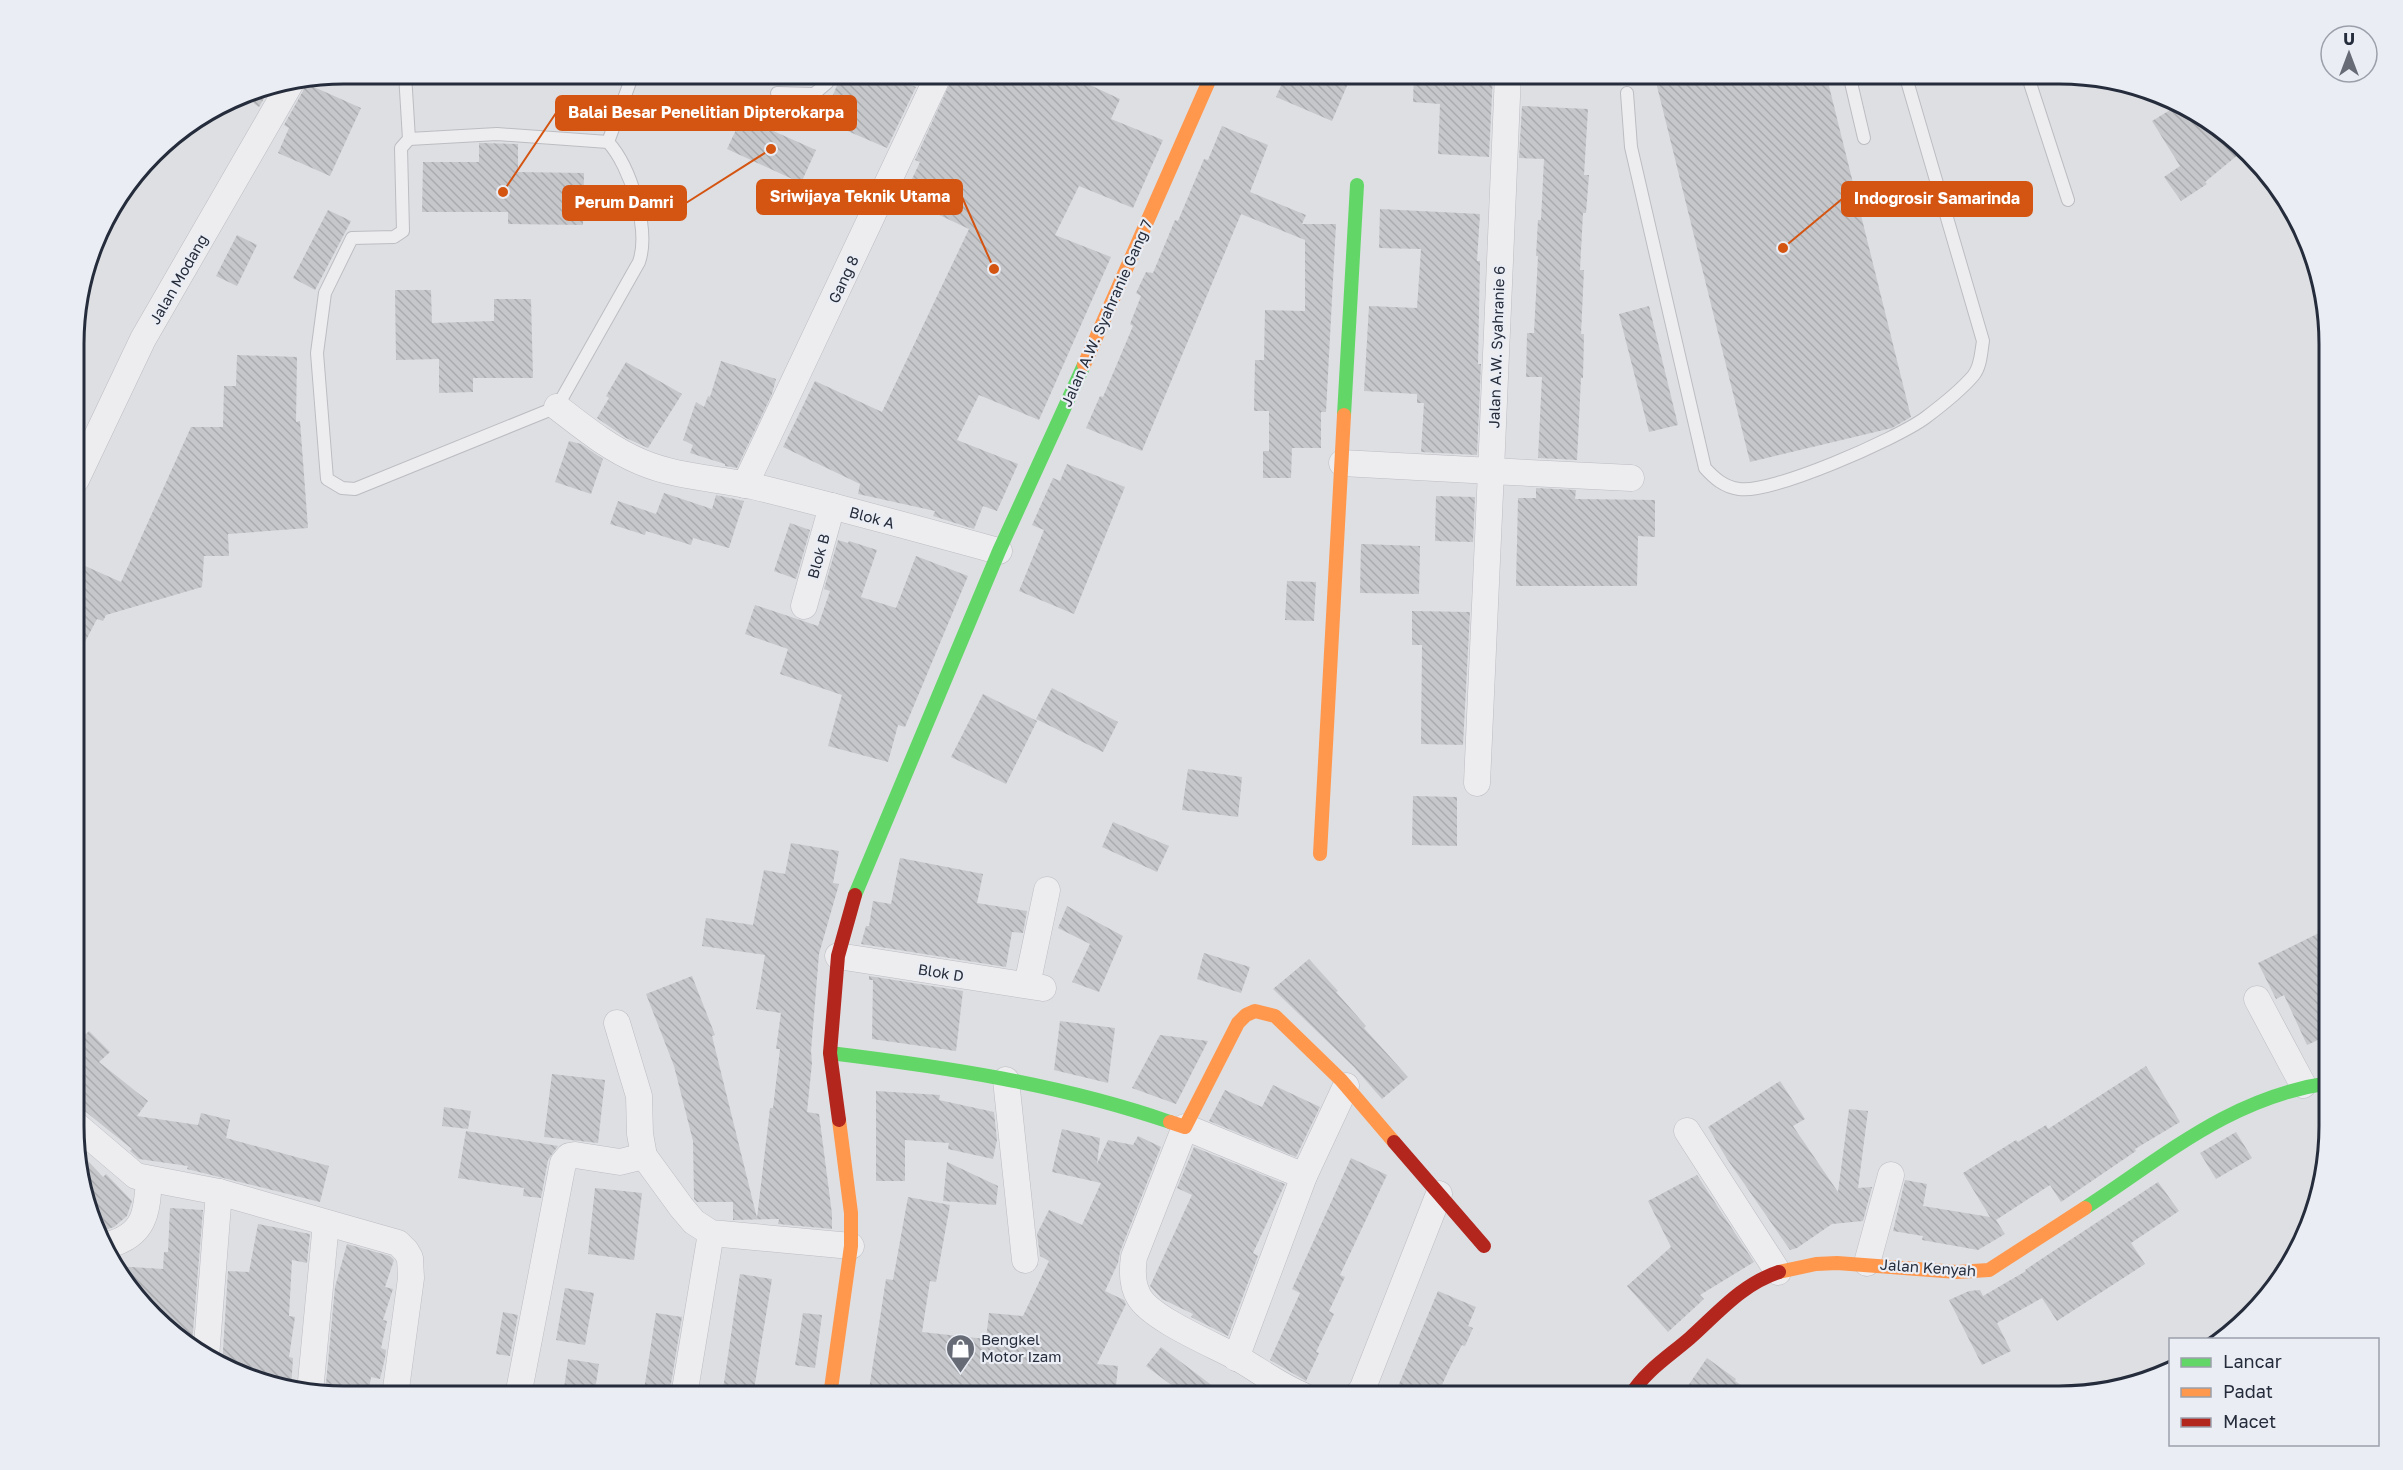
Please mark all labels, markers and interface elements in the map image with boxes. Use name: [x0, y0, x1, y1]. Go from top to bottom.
north arrow: [2319, 24, 2379, 84]
text: U: [2343, 29, 2355, 49]
callout: Balai Besar Penelitian Dipterokarpa: [556, 96, 856, 130]
text: Balai Besar Penelitian Dipterokarpa: [568, 102, 844, 122]
callout: Sriwijaya Teknik Utama: [757, 180, 962, 214]
callout: Indogrosir Samarinda: [1842, 182, 2032, 216]
callout: Perum Damri: [563, 186, 686, 220]
text: Sriwijaya Teknik Utama: [770, 186, 950, 206]
text: Indogrosir Samarinda: [1854, 188, 2020, 208]
text: Perum Damri: [574, 192, 674, 212]
street label: Jalan A.W. Syahranie Gang 7: [1057, 217, 1155, 409]
street label: Jalan Modang: [145, 231, 211, 327]
street label: Gang 8: [824, 252, 862, 306]
street label: Jalan A.W. Syahranie 6: [1484, 265, 1508, 429]
street label: Blok A: [847, 502, 897, 532]
street label: Blok B: [803, 531, 833, 581]
street label: Blok D: [917, 959, 965, 985]
street label: Jalan Kenyah: [1879, 1255, 1977, 1279]
place label: Bengkel Motor Izam: [981, 1330, 1062, 1365]
shop icon: Bengkel Motor Izam: [944, 1332, 976, 1374]
legend: [2169, 1338, 2379, 1446]
text: Lancar: [2223, 1350, 2282, 1372]
text: Padat: [2223, 1380, 2273, 1402]
text: Macet: [2223, 1410, 2276, 1432]

